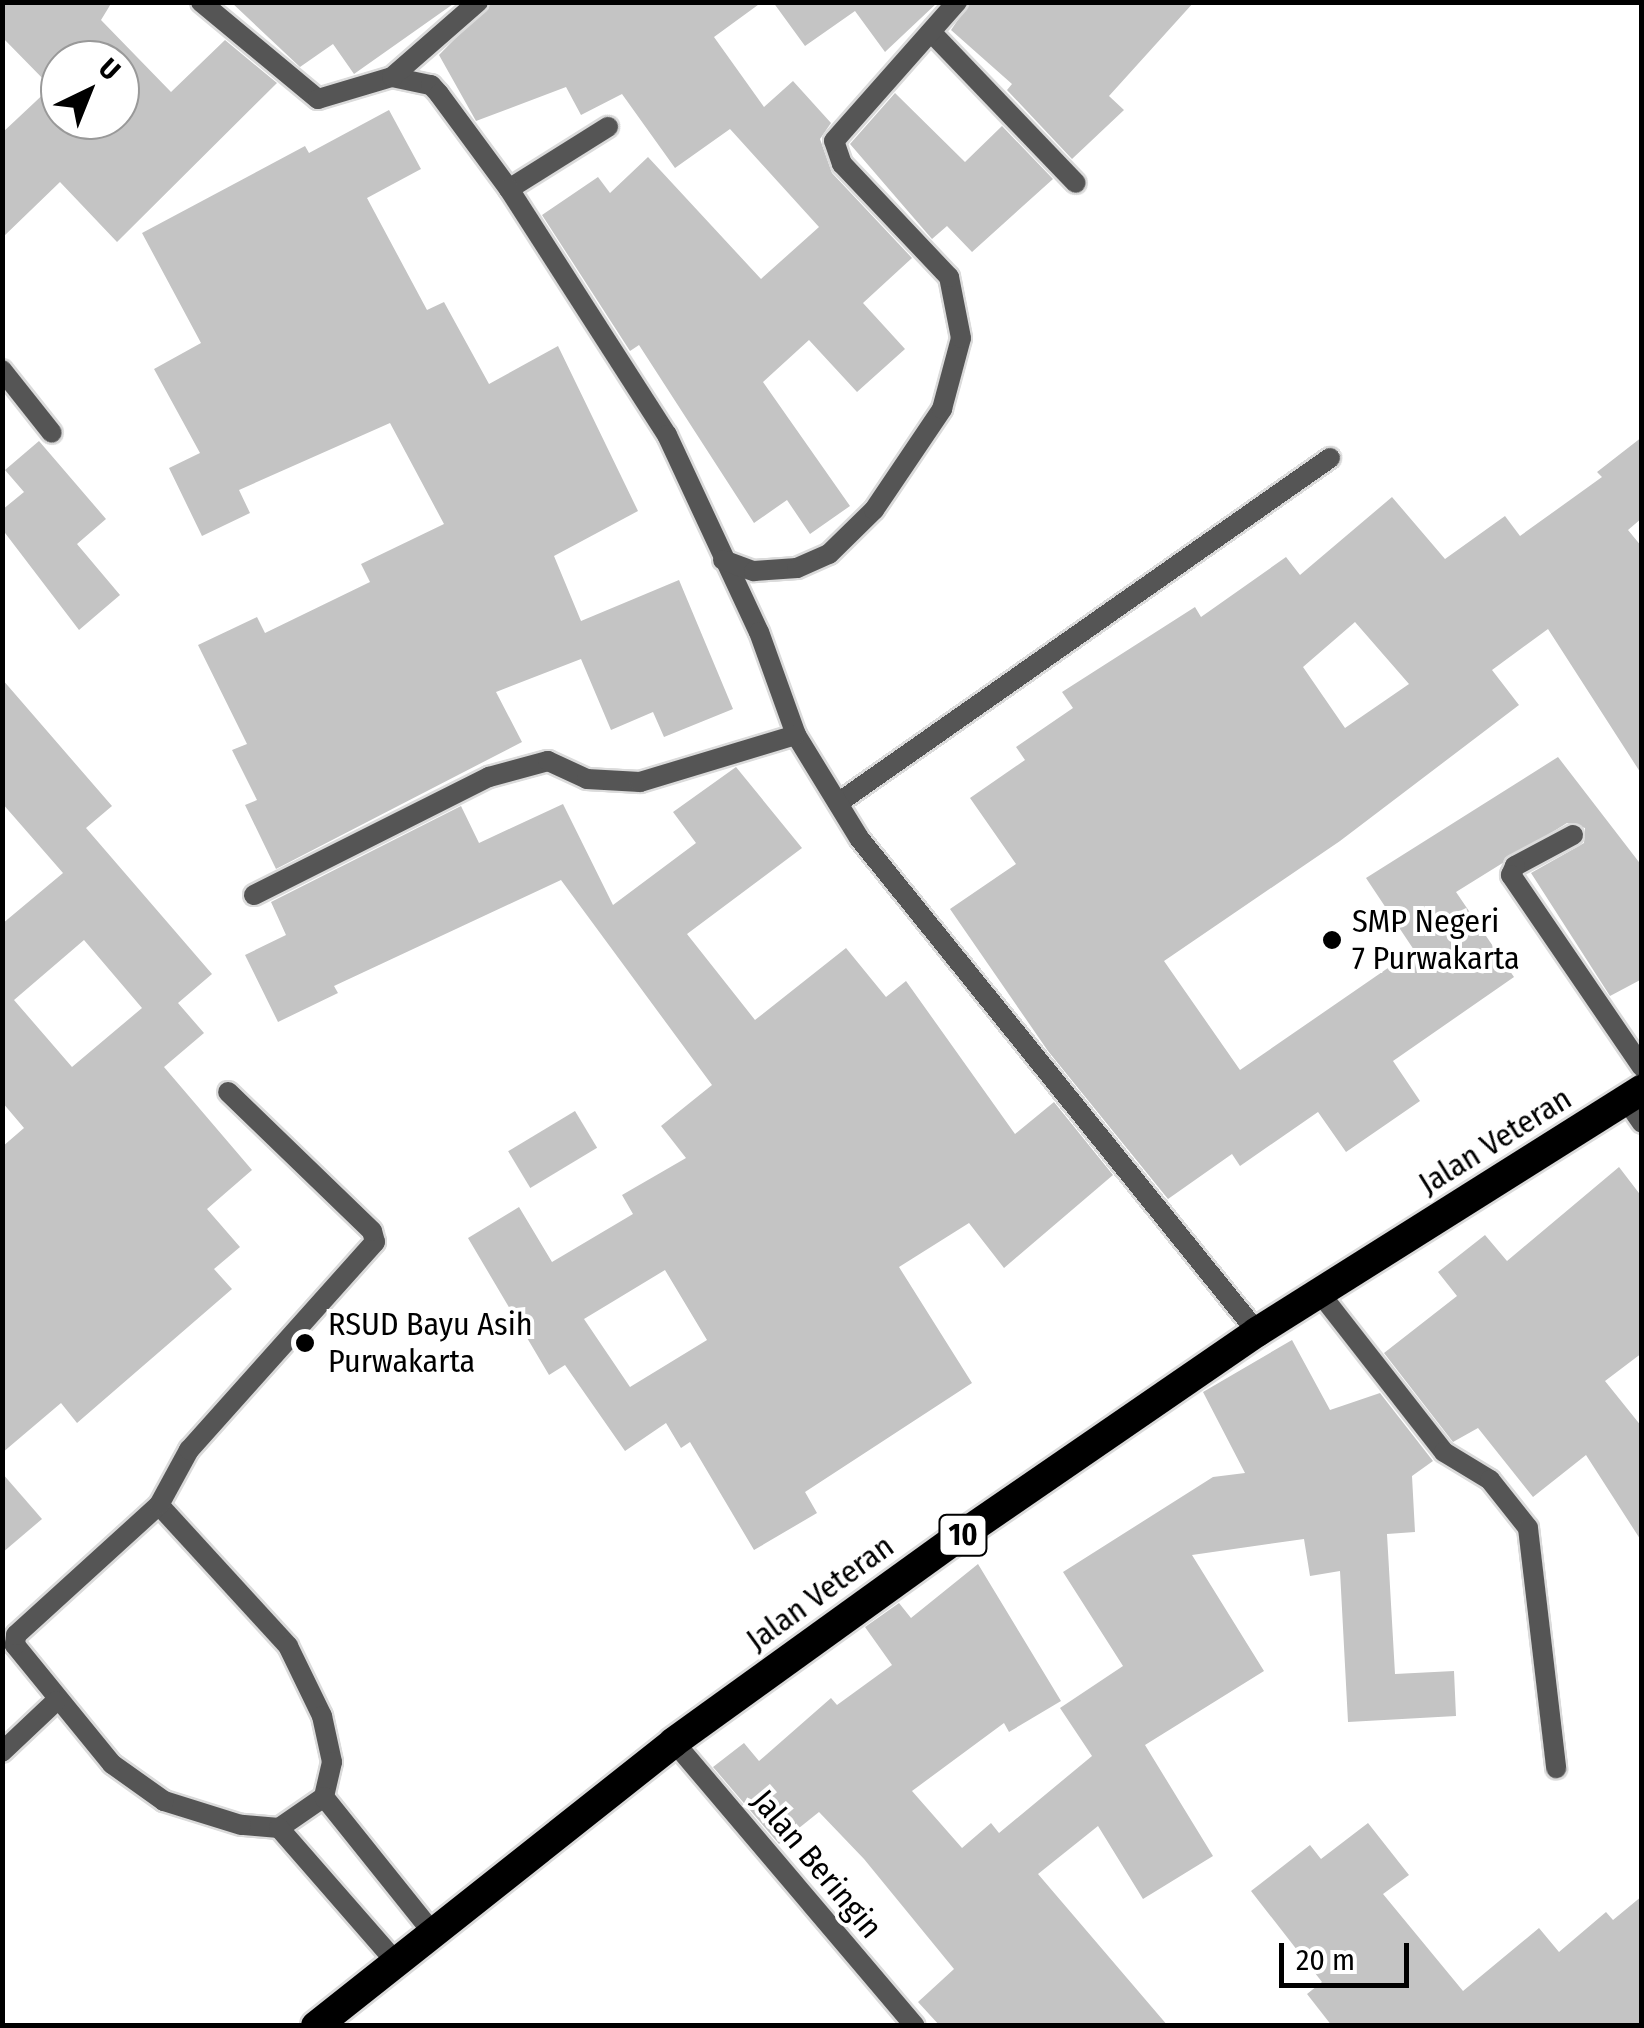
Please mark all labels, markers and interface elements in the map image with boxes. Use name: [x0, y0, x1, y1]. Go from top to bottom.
north arrow: [40, 40, 140, 140]
text: U: [92, 51, 127, 87]
place label: SMP Negeri 7 Purwakarta: [1352, 903, 1520, 978]
marker: SMP Negeri 7 Purwakarta: [1321, 929, 1343, 951]
street label: Jalan Veteran: [1412, 1079, 1578, 1203]
place label: RSUD Bayu Asih Purwakarta: [328, 1306, 533, 1381]
marker: RSUD Bayu Asih Purwakarta: [292, 1330, 318, 1356]
road number: 10: [938, 1510, 988, 1560]
street label: Jalan Veteran: [739, 1527, 901, 1659]
street label: Jalan Beringin: [744, 1782, 890, 1946]
scale bar: [1284, 1923, 1414, 1985]
text: 20 m: [1296, 1942, 1355, 1978]

